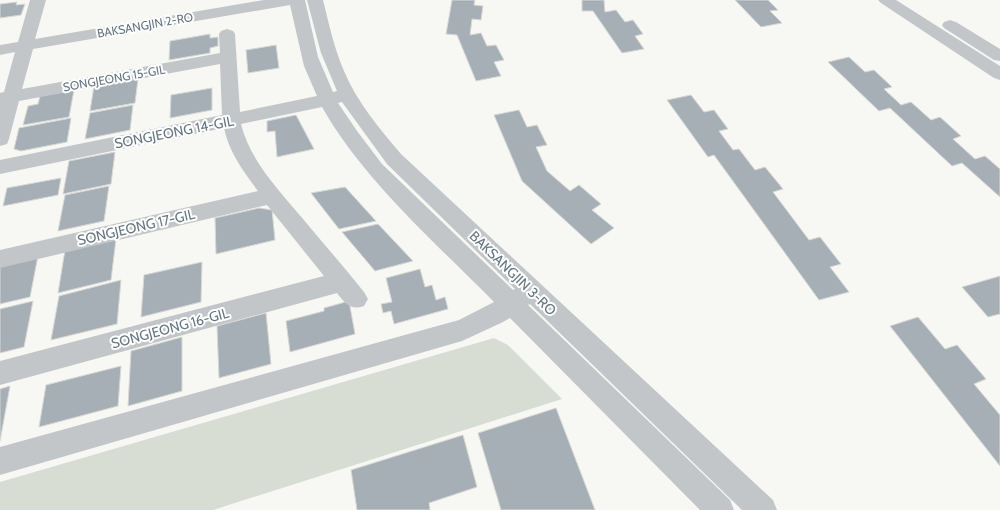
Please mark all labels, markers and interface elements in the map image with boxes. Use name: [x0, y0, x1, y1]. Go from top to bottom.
street label: BAKSANGJIN 2-RO: [96, 9, 194, 41]
street label: SONGJEONG 15-GIL: [62, 62, 166, 94]
street label: SONGJEONG 14-GIL: [113, 112, 235, 152]
street label: SONGJEONG 17-GIL: [76, 205, 196, 249]
street label: BAKSANGJIN 3-RO: [466, 227, 560, 319]
street label: SONGJEONG 16-GIL: [109, 304, 231, 352]

